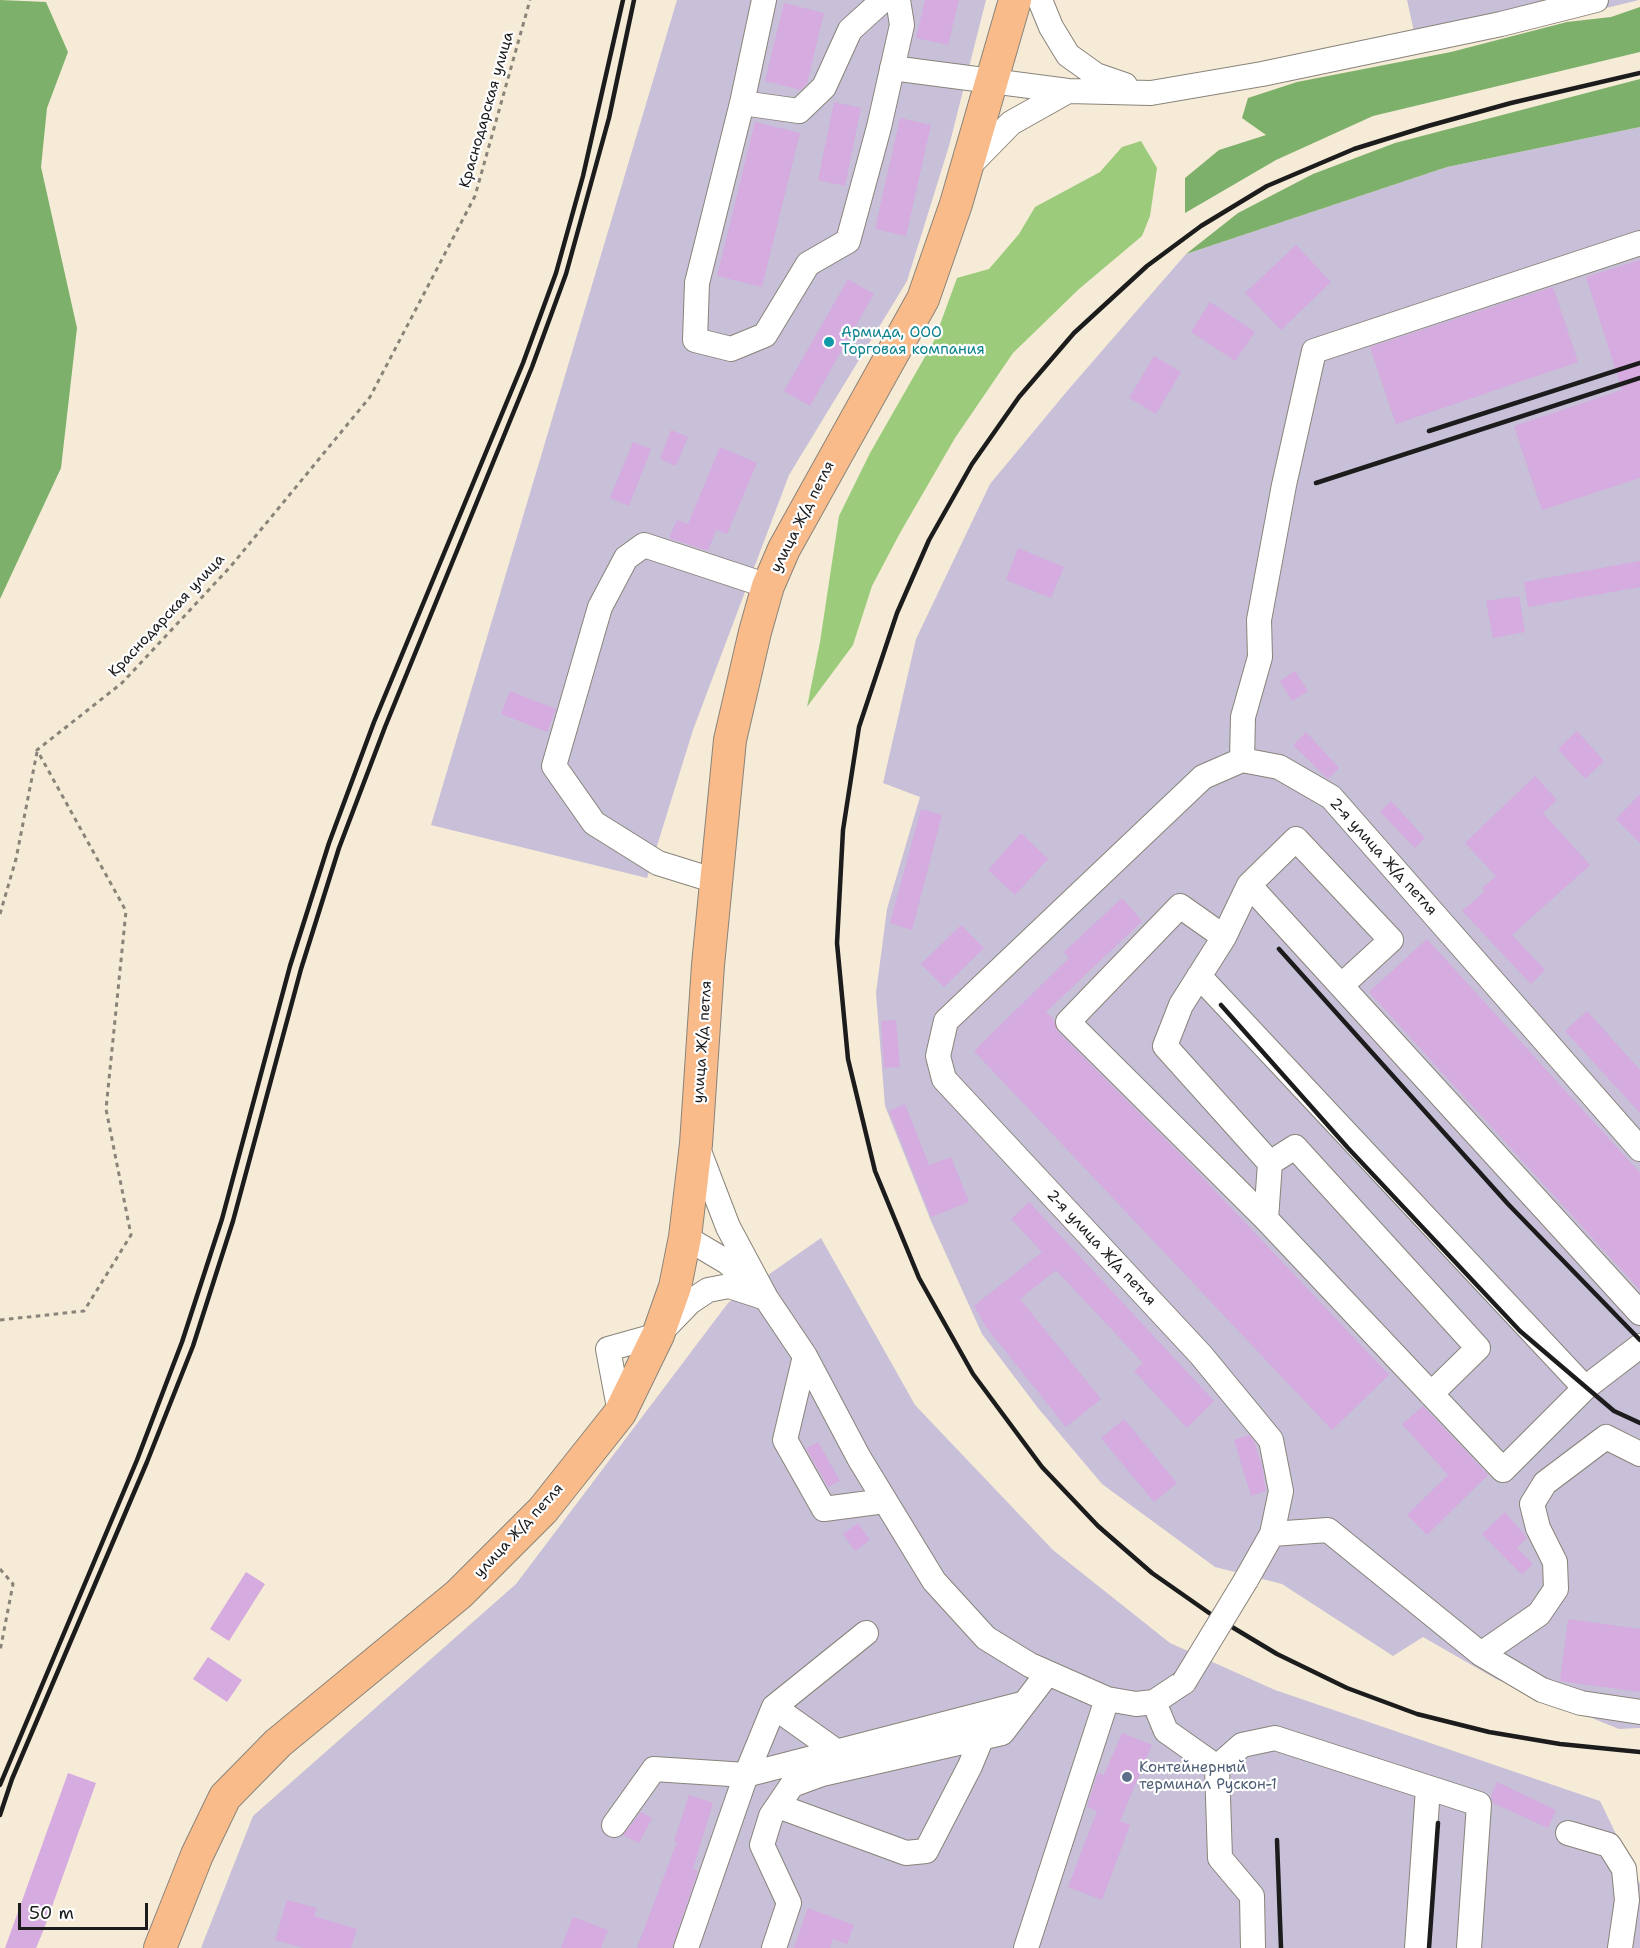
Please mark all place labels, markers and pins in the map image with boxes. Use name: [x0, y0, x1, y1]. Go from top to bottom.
place label: Армида, ООО Торговая компания: [841, 324, 985, 359]
marker: Армида, ООО Торговая компания: [822, 335, 836, 349]
place label: Контейнерный терминал Рускон-1: [1139, 1759, 1277, 1794]
marker: Контейнерный терминал Рускон-1: [1120, 1770, 1134, 1784]

